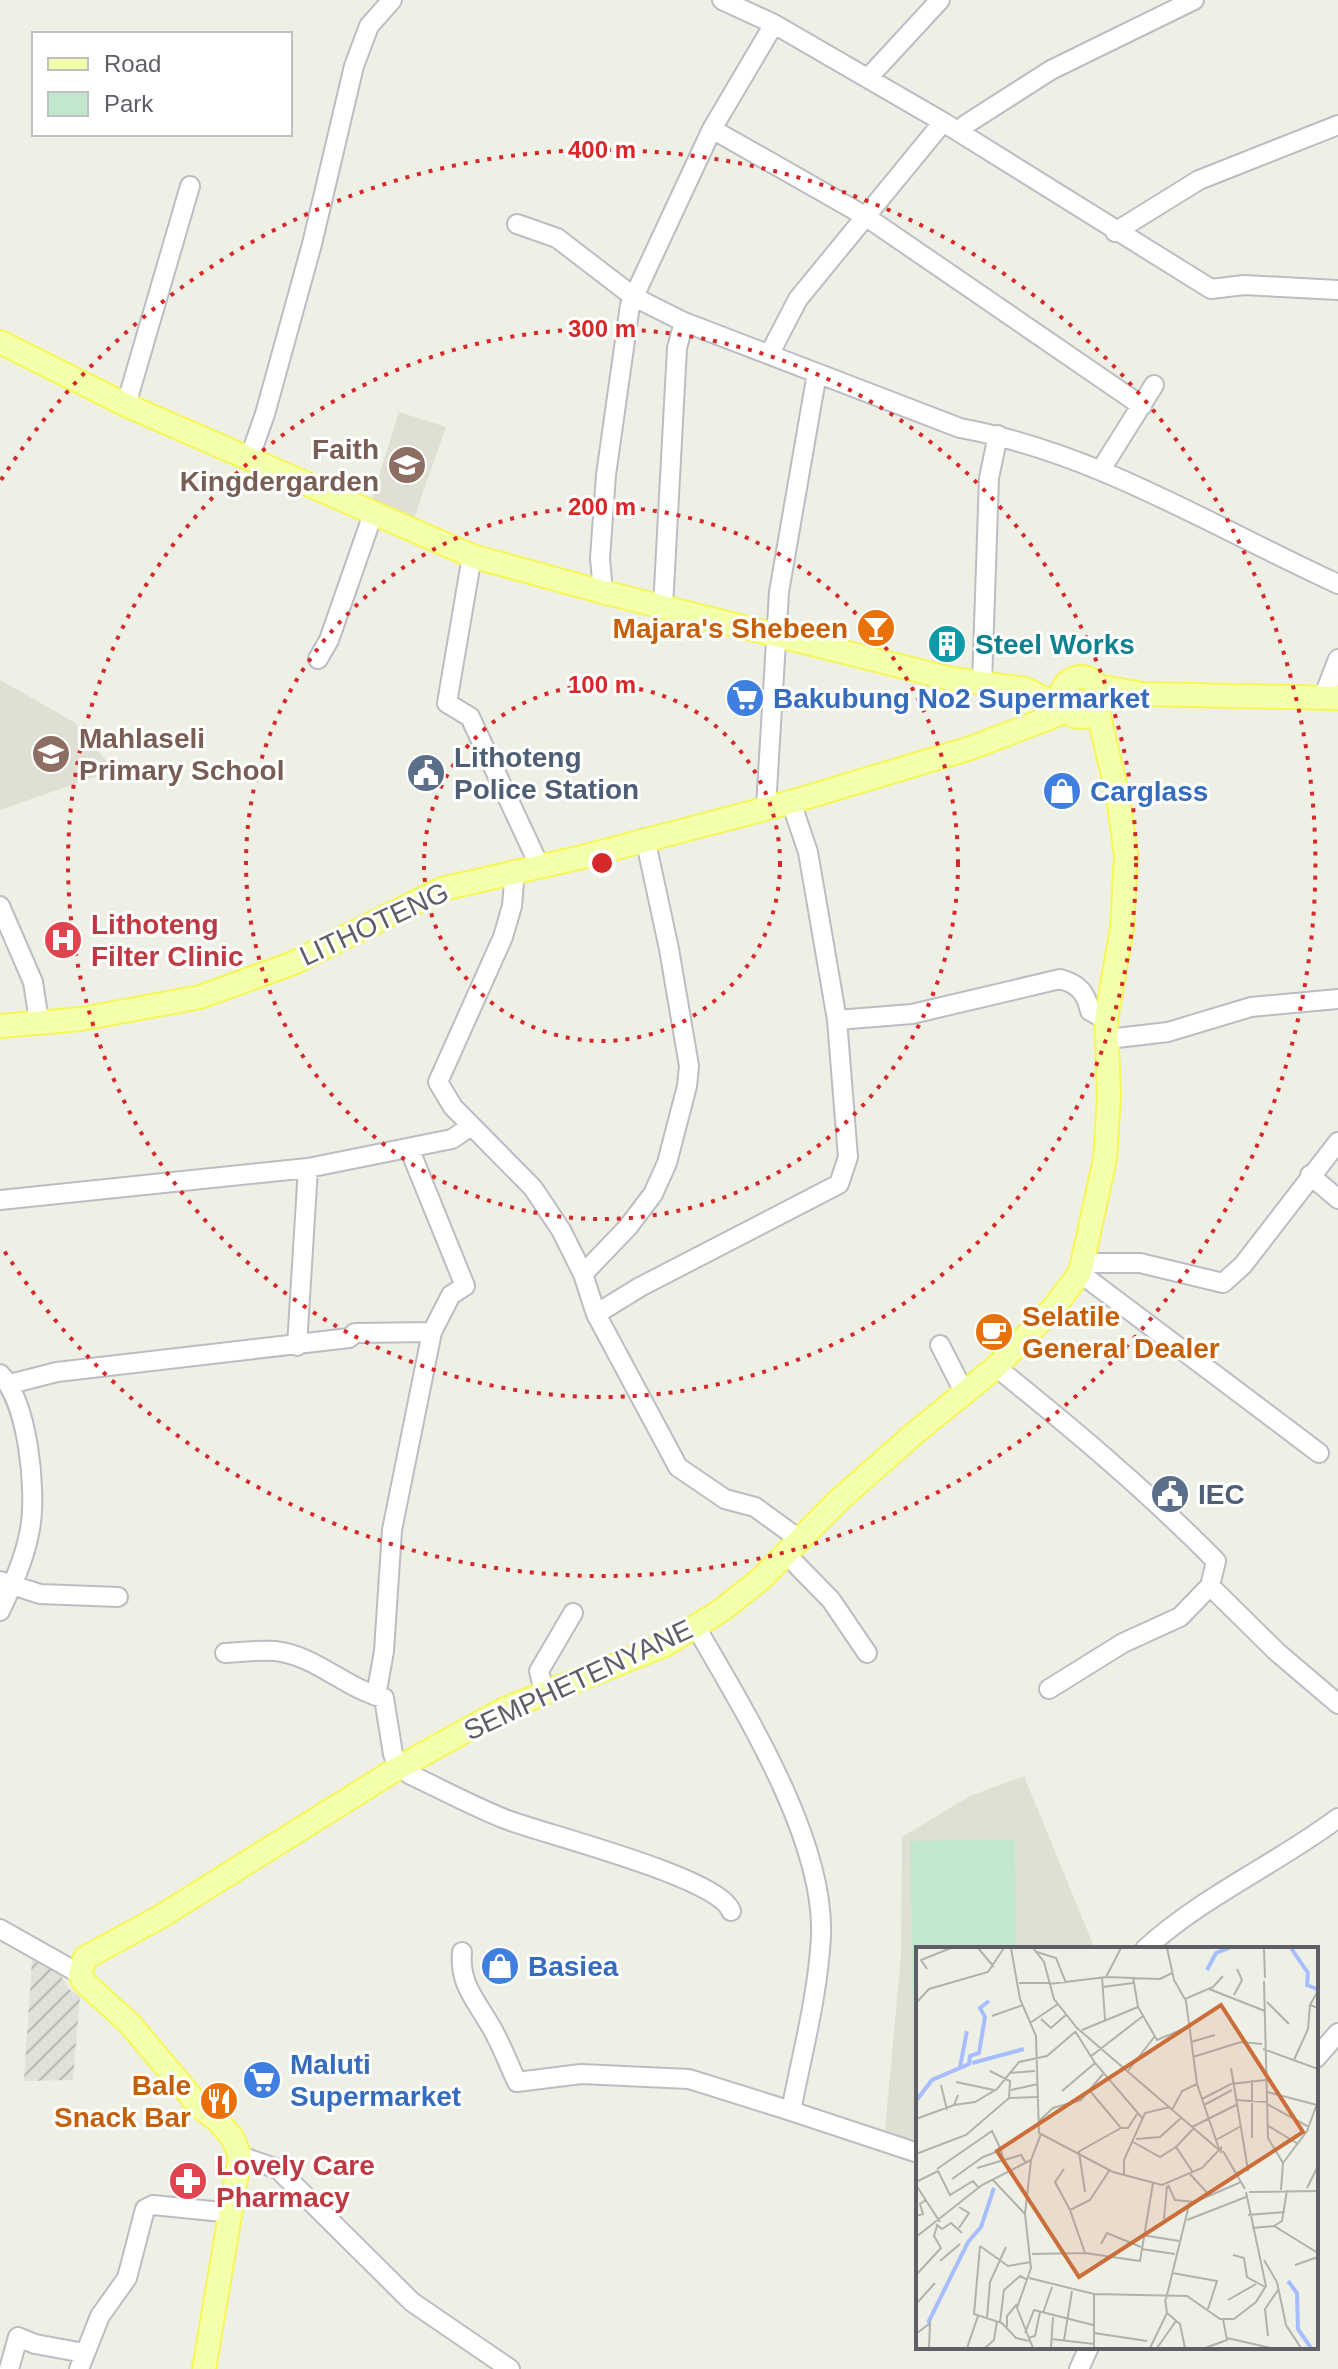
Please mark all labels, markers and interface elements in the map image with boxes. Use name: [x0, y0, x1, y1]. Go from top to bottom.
legend: [32, 32, 292, 136]
text: Road: [104, 50, 161, 77]
text: Park: [104, 90, 154, 117]
text: 400 m: [568, 136, 636, 163]
text: 300 m: [568, 315, 636, 342]
place label: Faith Kingdergarden: [180, 434, 379, 497]
school or university icon: Faith Kingdergarden: [386, 444, 428, 486]
text: 200 m: [568, 493, 636, 520]
bar icon: Majara's Shebeen: [855, 607, 897, 649]
place label: Majara's Shebeen: [613, 613, 848, 644]
building icon: Steel Works: [926, 623, 968, 665]
place label: Steel Works: [975, 629, 1135, 660]
text: 100 m: [568, 671, 636, 698]
supermarket icon: Bakubung No2 Supermarket: [724, 677, 766, 719]
place label: Bakubung No2 Supermarket: [773, 683, 1150, 714]
place label: Mahlaseli Primary School: [79, 723, 284, 786]
school or university icon: Mahlaseli Primary School: [30, 733, 72, 775]
place label: Lithoteng Police Station: [454, 742, 639, 805]
public building icon: Lithoteng Police Station: [405, 752, 447, 794]
shop icon: Carglass: [1041, 770, 1083, 812]
place label: Carglass: [1090, 776, 1208, 807]
centre of rings: [588, 849, 616, 877]
street label: LITHOTENG: [295, 876, 453, 972]
place label: Lithoteng Filter Clinic: [91, 909, 243, 972]
hospital icon: Lithoteng Filter Clinic: [42, 919, 84, 961]
place label: Selatile General Dealer: [1022, 1301, 1220, 1364]
cafe icon: Selatile General Dealer: [973, 1311, 1015, 1353]
public building icon: IEC: [1149, 1473, 1191, 1515]
place label: IEC: [1198, 1479, 1245, 1510]
street label: SEMPHETENYANE: [459, 1613, 697, 1747]
shop icon: Basiea: [479, 1945, 521, 1987]
inset map: [916, 1947, 1318, 2349]
place label: Basiea: [528, 1951, 619, 1982]
place label: Maluti Supermarket: [290, 2049, 461, 2112]
supermarket icon: Maluti Supermarket: [241, 2059, 283, 2101]
place label: Bale Snack Bar: [54, 2070, 191, 2133]
restaurant icon: Bale Snack Bar: [198, 2080, 240, 2122]
place label: Lovely Care Pharmacy: [216, 2150, 375, 2213]
pharmacy icon: Lovely Care Pharmacy: [167, 2160, 209, 2202]

